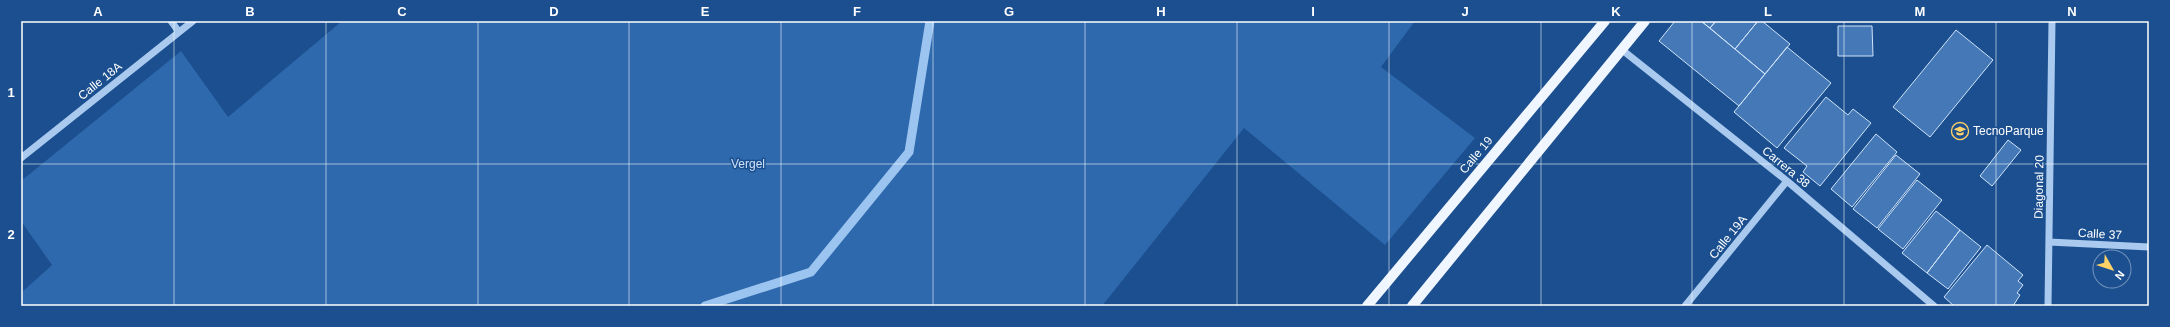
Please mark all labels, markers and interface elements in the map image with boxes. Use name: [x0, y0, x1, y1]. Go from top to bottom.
text: A: [93, 4, 103, 19]
text: B: [245, 4, 255, 19]
text: C: [397, 4, 407, 19]
text: D: [549, 4, 559, 19]
text: E: [701, 4, 710, 19]
text: F: [853, 4, 861, 19]
text: G: [1004, 4, 1014, 19]
text: H: [1156, 4, 1166, 19]
text: I: [1311, 4, 1315, 19]
text: J: [1461, 4, 1469, 19]
text: K: [1611, 4, 1621, 19]
text: L: [1764, 4, 1772, 19]
text: M: [1915, 4, 1925, 19]
text: N: [2067, 4, 2077, 19]
street label: Calle 18A: [75, 59, 125, 103]
text: 1: [7, 85, 15, 100]
school or university icon: TecnoParque: [1950, 121, 1970, 141]
place label: TecnoParque: [1973, 124, 2044, 138]
street label: Calle 19: [1456, 133, 1496, 176]
street label: Carrera 38: [1759, 144, 1813, 191]
street label: Diagonal 20: [2031, 155, 2047, 219]
park label: Vergel: [731, 157, 765, 171]
street label: Calle 19A: [1706, 212, 1750, 262]
street label: Calle 37: [2078, 226, 2123, 242]
text: 2: [7, 227, 15, 242]
north arrow: [2092, 249, 2132, 289]
text: N: [2113, 268, 2127, 282]

